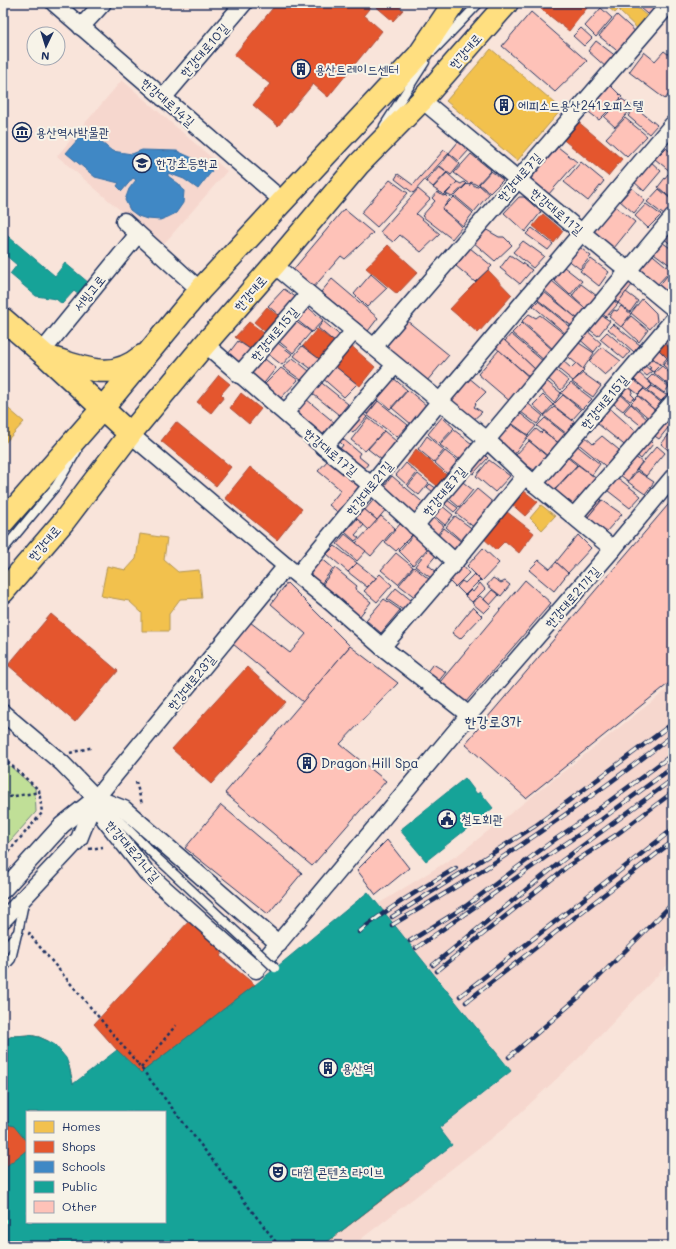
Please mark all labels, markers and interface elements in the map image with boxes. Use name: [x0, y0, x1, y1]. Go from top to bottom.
street label: 한강대로10길: [176, 19, 232, 80]
north arrow: [26, 26, 66, 66]
street label: 한강대로: [444, 29, 485, 72]
text: N: [41, 49, 50, 64]
building icon: 용산트레이드센터: [290, 58, 312, 80]
place label: 용산트레이드센터: [315, 60, 399, 77]
street label: 한강대로14길: [138, 74, 199, 130]
building icon: 에피소드용산241오피스텔: [493, 94, 515, 116]
place label: 에피소드용산241오피스텔: [518, 96, 644, 113]
museum icon: 용산역사박물관: [11, 121, 33, 143]
place label: 용산역사박물관: [36, 123, 109, 140]
street label: 한강대로7길: [493, 149, 545, 205]
school or university icon: 한강초등학교: [131, 152, 153, 174]
place label: 한강초등학교: [156, 154, 219, 171]
street label: 한강대로11길: [527, 184, 587, 238]
street label: 서빙고로: [69, 271, 108, 314]
street label: 한강대로: [229, 271, 270, 314]
street label: 한강대로15길: [246, 303, 301, 364]
street label: 한강대로15길: [576, 371, 631, 432]
street label: 한강대로17길: [301, 424, 362, 479]
street label: 한강대로21길: [341, 457, 396, 518]
street label: 한강대로7길: [418, 462, 469, 519]
street label: 한강대로: [23, 521, 64, 564]
street label: 한강대로21가길: [540, 562, 603, 631]
street label: 한강대로23길: [163, 650, 218, 713]
district label: 한강로3가: [464, 711, 522, 731]
building icon: Dragon Hill Spa: [296, 752, 318, 774]
place label: Dragon Hill Spa: [321, 754, 419, 771]
public building icon: 철도회관: [436, 808, 458, 830]
place label: 철도회관: [461, 810, 503, 827]
street label: 한강대로21나길: [103, 816, 164, 885]
building icon: 용산역: [317, 1057, 339, 1079]
place label: 용산역: [342, 1059, 373, 1076]
legend: [26, 1111, 166, 1223]
text: Homes: [62, 1118, 101, 1134]
text: Shops: [62, 1138, 96, 1154]
text: Schools: [62, 1158, 106, 1174]
theatre icon: 대원 콘텐츠 라이브: [267, 1161, 289, 1183]
place label: 대원 콘텐츠 라이브: [292, 1163, 384, 1180]
text: Public: [62, 1178, 97, 1194]
text: Other: [62, 1198, 97, 1214]

